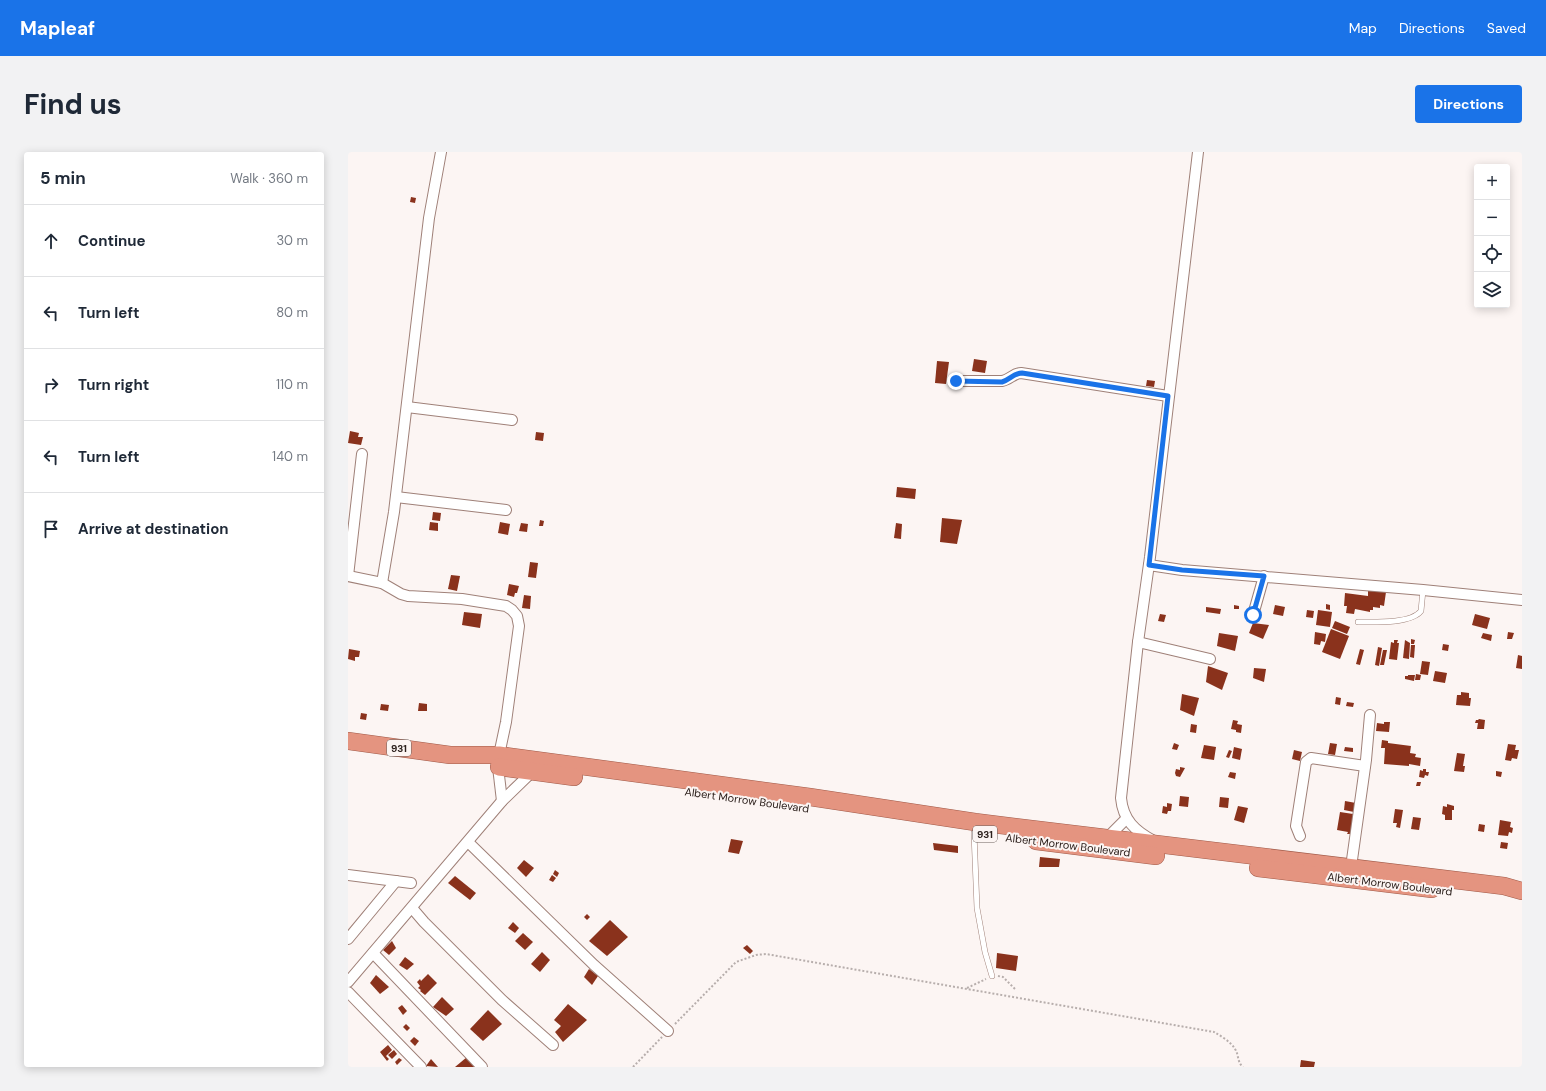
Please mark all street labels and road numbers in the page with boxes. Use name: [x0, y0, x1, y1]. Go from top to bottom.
road number: 931: [387, 740, 411, 756]
street label: Albert Morrow Boulevard: [684, 784, 810, 816]
road number: 931: [973, 826, 997, 842]
street label: Albert Morrow Boulevard: [1005, 830, 1131, 860]
street label: Albert Morrow Boulevard: [1327, 869, 1453, 899]

